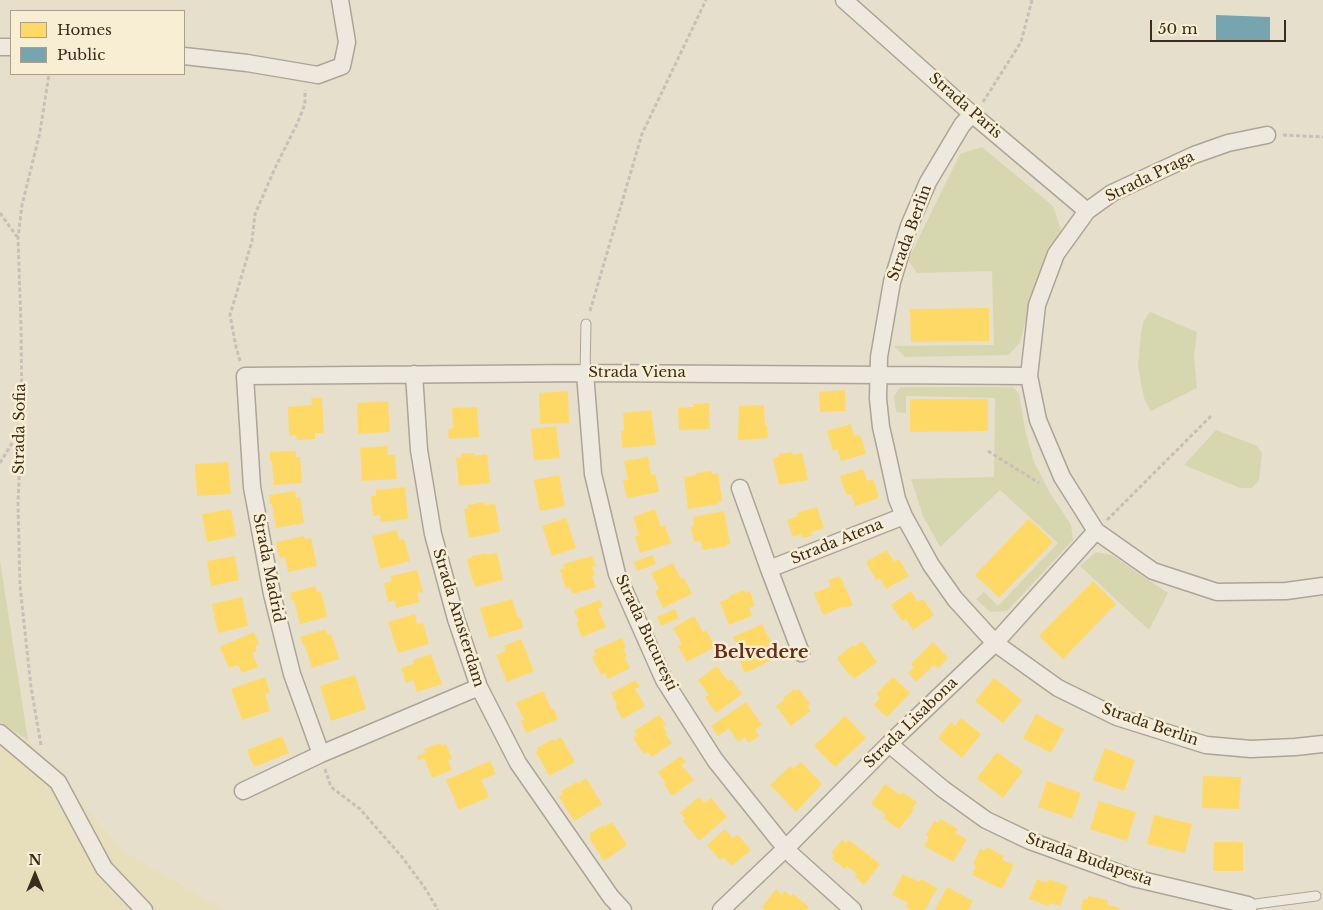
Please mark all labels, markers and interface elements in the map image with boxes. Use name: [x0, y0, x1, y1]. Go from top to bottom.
legend: [10, 10, 185, 75]
scale bar: [1153, 10, 1289, 42]
text: 50 m: [1158, 19, 1198, 38]
text: Homes: [57, 20, 112, 39]
text: Public: [57, 45, 105, 64]
street label: Strada Paris: [925, 69, 1005, 143]
street label: Strada Praga: [1103, 148, 1197, 206]
street label: Strada Berlin: [884, 182, 936, 284]
street label: Strada Viena: [588, 364, 686, 382]
street label: Strada Sofia: [10, 383, 30, 475]
street label: Strada Madrid: [249, 512, 287, 624]
street label: Strada Atena: [788, 515, 886, 569]
street label: Strada Amsterdam: [428, 547, 488, 689]
street label: Strada București: [611, 572, 681, 694]
district label: Belvedere: [714, 642, 808, 664]
street label: Strada Lisabona: [861, 674, 961, 772]
street label: Strada Berlin: [1099, 700, 1201, 750]
street label: Strada Budapesta: [1023, 830, 1155, 890]
north arrow: [10, 850, 60, 900]
text: N: [28, 851, 42, 869]

